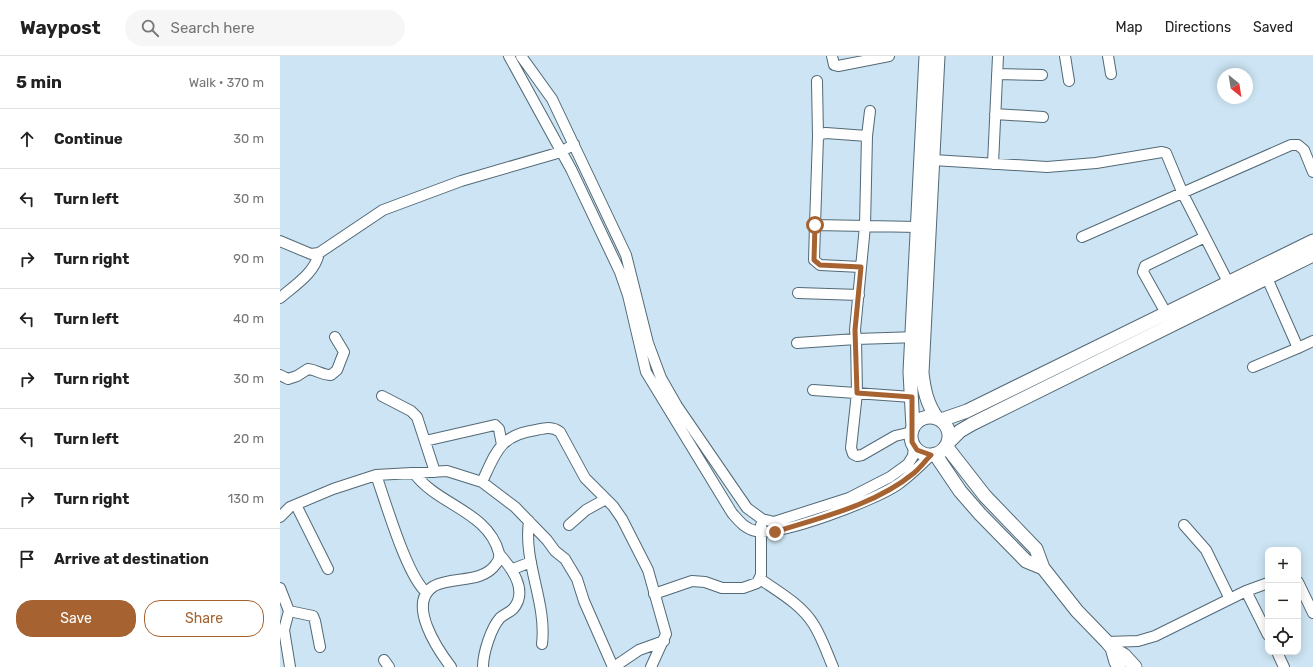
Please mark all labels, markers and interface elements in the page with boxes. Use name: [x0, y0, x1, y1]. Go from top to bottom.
search box: [125, 10, 405, 46]
text: Waypost: [20, 16, 101, 39]
icon: search: [139, 17, 161, 39]
text: Search here: [171, 19, 255, 37]
text: Map: [1116, 19, 1143, 36]
text: Directions: [1165, 19, 1231, 36]
text: Saved: [1253, 19, 1293, 36]
north arrow: [1217, 68, 1253, 104]
text: 5 min: [16, 72, 62, 92]
text: Walk · 370 m: [189, 75, 264, 90]
icon: ahead: [16, 128, 38, 150]
text: Continue: [54, 130, 123, 148]
text: 30 m: [233, 131, 264, 146]
icon: left: [16, 188, 38, 210]
text: Turn left: [54, 190, 119, 208]
text: 30 m: [233, 191, 264, 206]
route start: [806, 216, 824, 234]
icon: right: [16, 248, 38, 270]
text: Turn right: [54, 250, 129, 268]
text: 90 m: [233, 251, 264, 266]
icon: left: [16, 308, 38, 330]
text: Turn left: [54, 310, 119, 328]
text: 40 m: [233, 311, 264, 326]
icon: right: [16, 368, 38, 390]
text: Turn right: [54, 370, 129, 388]
text: 30 m: [233, 371, 264, 386]
icon: left: [16, 428, 38, 450]
text: Turn left: [54, 430, 119, 448]
text: 20 m: [233, 431, 264, 446]
icon: right: [16, 488, 38, 510]
text: Turn right: [54, 490, 129, 508]
text: 130 m: [228, 491, 264, 506]
route end: [766, 523, 784, 541]
map controls: [1265, 547, 1301, 655]
button: +: [1265, 547, 1301, 583]
icon: arrive: [16, 548, 38, 570]
text: Arrive at destination: [54, 550, 209, 568]
button: −: [1265, 583, 1301, 619]
button: Save: [16, 600, 136, 637]
button: Share: [144, 600, 264, 637]
button: locate: [1265, 619, 1301, 655]

